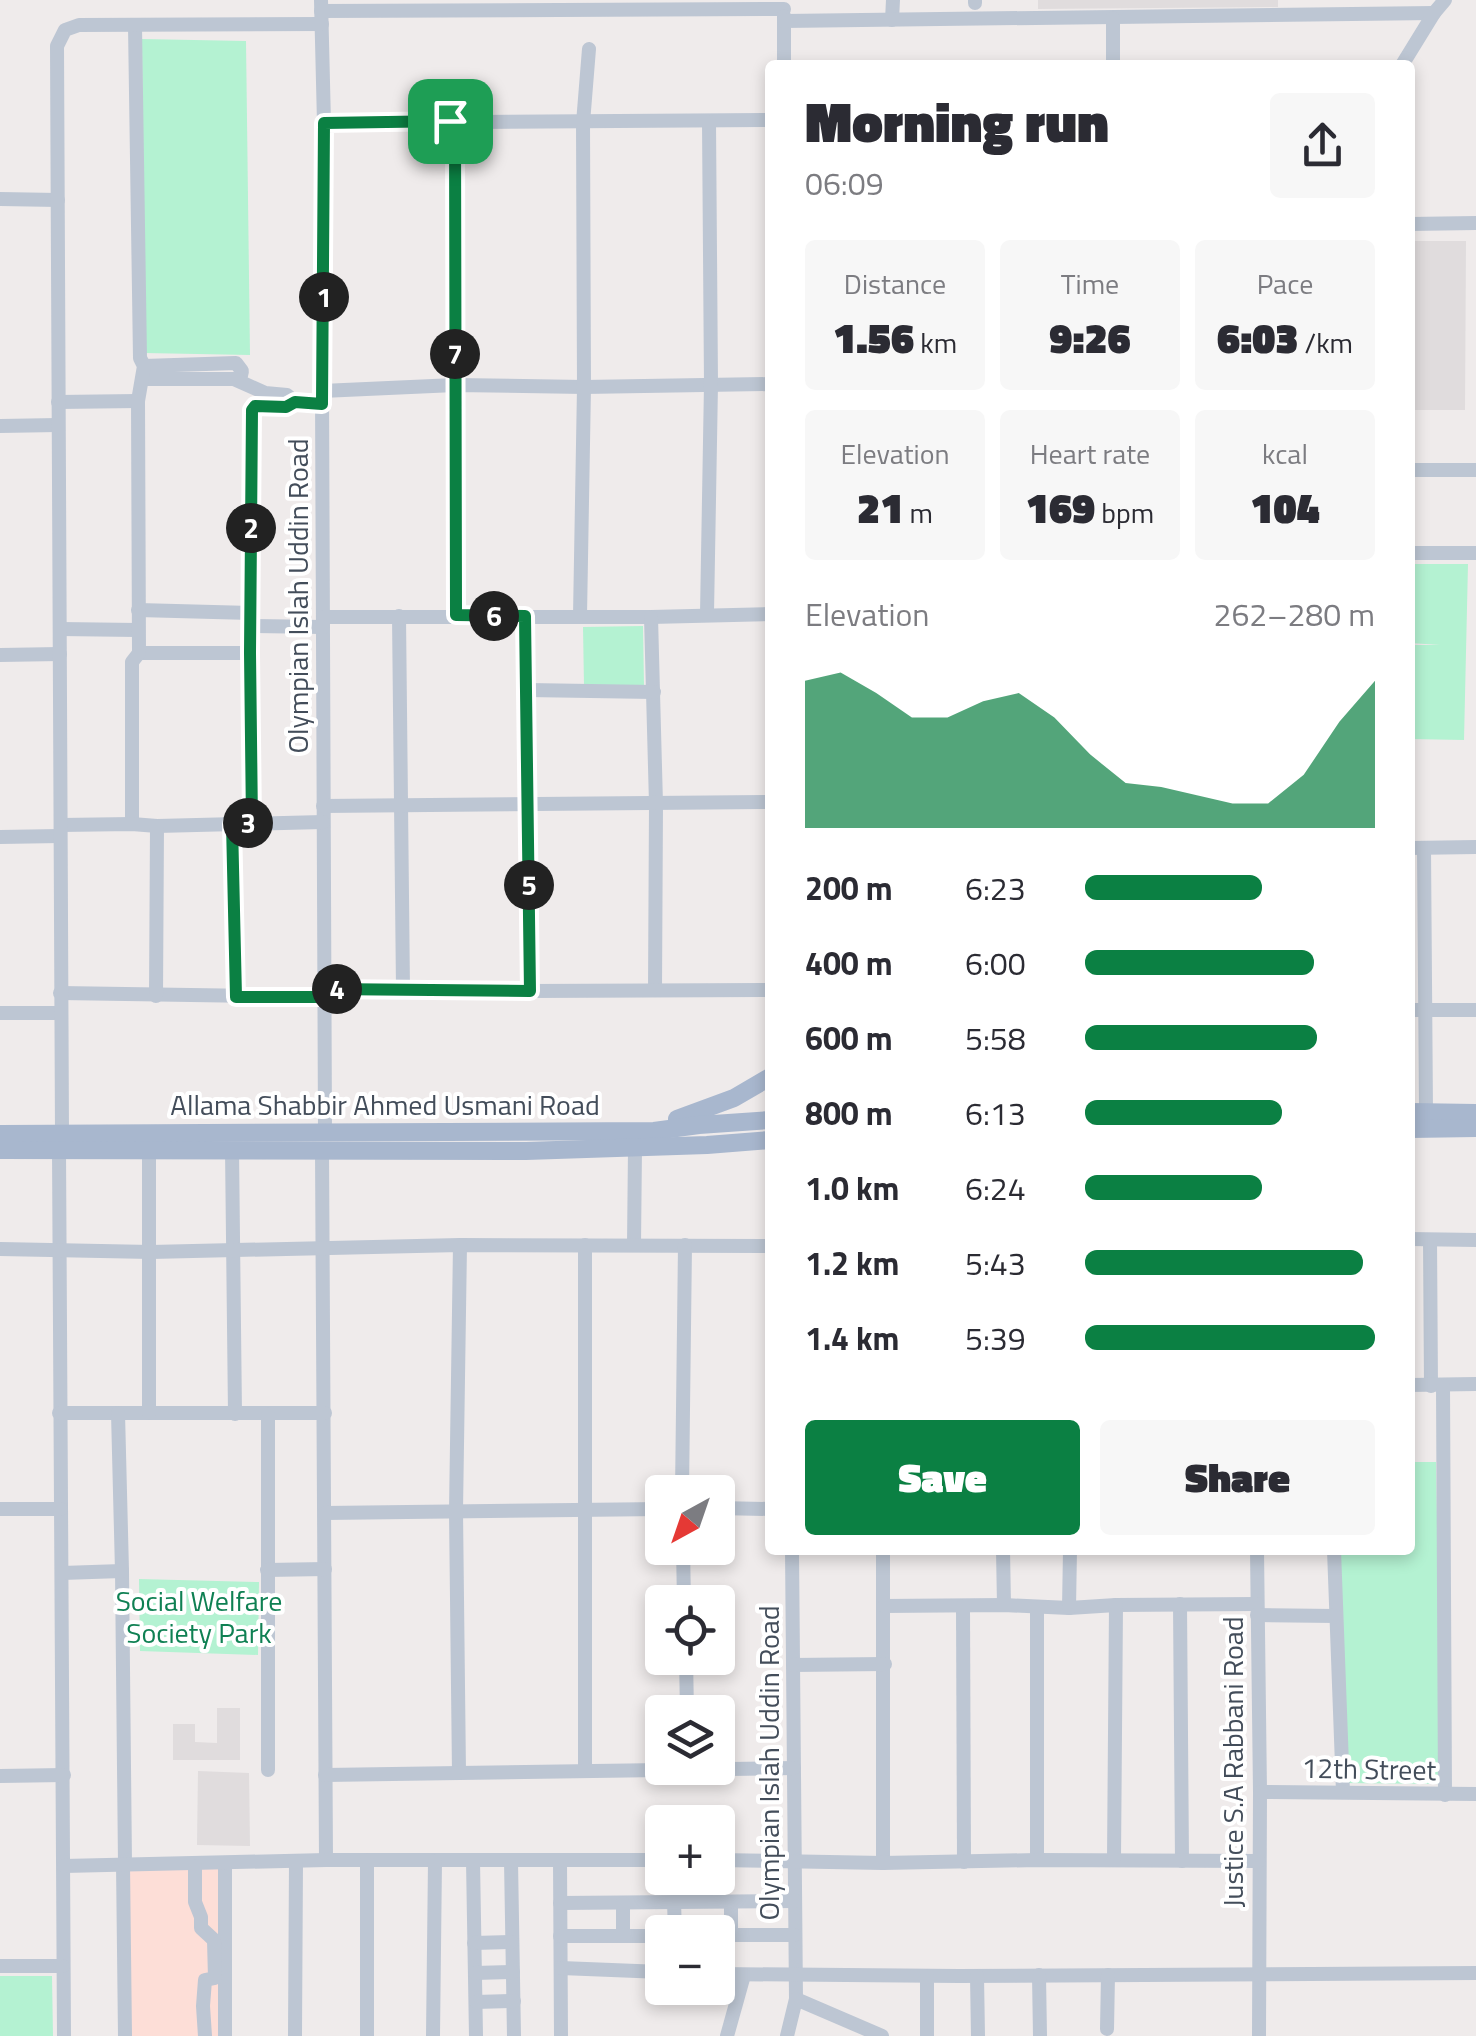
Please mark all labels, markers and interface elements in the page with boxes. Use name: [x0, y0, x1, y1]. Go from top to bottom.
pin: [408, 79, 493, 164]
text: Morning run: [805, 80, 1109, 163]
button: share: [1270, 93, 1375, 198]
icon: arrive: [423, 94, 478, 149]
text: 06:09: [805, 159, 884, 207]
text: Distance: [844, 262, 946, 305]
text: Time: [1061, 262, 1119, 305]
text: Pace: [1257, 262, 1313, 305]
pin: 1: [299, 272, 349, 322]
text: 1: [316, 275, 332, 318]
text: 1.56: [833, 305, 914, 369]
text: 9:26: [1049, 305, 1131, 369]
text: 6:03: [1217, 305, 1298, 369]
text: km: [914, 321, 957, 364]
text: /km: [1298, 321, 1353, 364]
pin: 7: [430, 329, 480, 379]
text: 7: [447, 332, 463, 375]
text: Elevation: [841, 432, 949, 475]
text: Heart rate: [1030, 432, 1150, 475]
text: kcal: [1262, 432, 1308, 475]
street label: Olympian Islah Uddin Road: [276, 438, 319, 754]
text: 21: [857, 475, 903, 539]
text: 169: [1026, 475, 1095, 539]
text: 104: [1250, 475, 1320, 539]
text: m: [903, 491, 933, 534]
text: bpm: [1095, 491, 1154, 534]
pin: 2: [226, 503, 276, 553]
text: 2: [243, 506, 259, 549]
text: Elevation: [805, 590, 929, 638]
text: 262–280 m: [1213, 590, 1375, 638]
pin: 6: [469, 591, 519, 641]
text: 6: [486, 594, 502, 637]
pin: 3: [223, 798, 273, 848]
text: 3: [240, 801, 256, 844]
pin: 5: [504, 860, 554, 910]
text: 5: [521, 863, 537, 906]
text: 200 m: [805, 864, 893, 912]
text: 6:23: [965, 864, 1026, 912]
text: 400 m: [805, 939, 893, 987]
text: 6:00: [965, 939, 1026, 987]
pin: 4: [312, 964, 362, 1014]
text: 4: [329, 967, 345, 1010]
text: 600 m: [805, 1014, 893, 1062]
text: 5:58: [965, 1014, 1026, 1062]
street label: Allama Shabbir Ahmed Usmani Road: [170, 1083, 600, 1126]
text: 800 m: [805, 1089, 893, 1137]
text: 6:13: [965, 1089, 1026, 1137]
text: 1.0 km: [805, 1164, 899, 1212]
text: 6:24: [965, 1164, 1026, 1212]
text: 1.2 km: [805, 1239, 899, 1287]
text: 5:43: [965, 1239, 1026, 1287]
text: 1.4 km: [805, 1314, 899, 1362]
text: 5:39: [965, 1314, 1026, 1362]
button: Save: [805, 1420, 1080, 1535]
button: Share: [1100, 1420, 1375, 1535]
north arrow: [645, 1475, 735, 1565]
map controls: [645, 1475, 735, 2005]
park label: Social Welfare Society Park: [116, 1579, 282, 1654]
button: locate: [645, 1585, 735, 1675]
street label: Olympian Islah Uddin Road: [747, 1605, 790, 1921]
street label: Justice S.A Rabbani Road: [1211, 1616, 1254, 1908]
button: layers: [645, 1695, 735, 1785]
street label: 12th Street: [1301, 1746, 1437, 1791]
button: +: [645, 1805, 735, 1895]
button: −: [645, 1915, 735, 2005]

